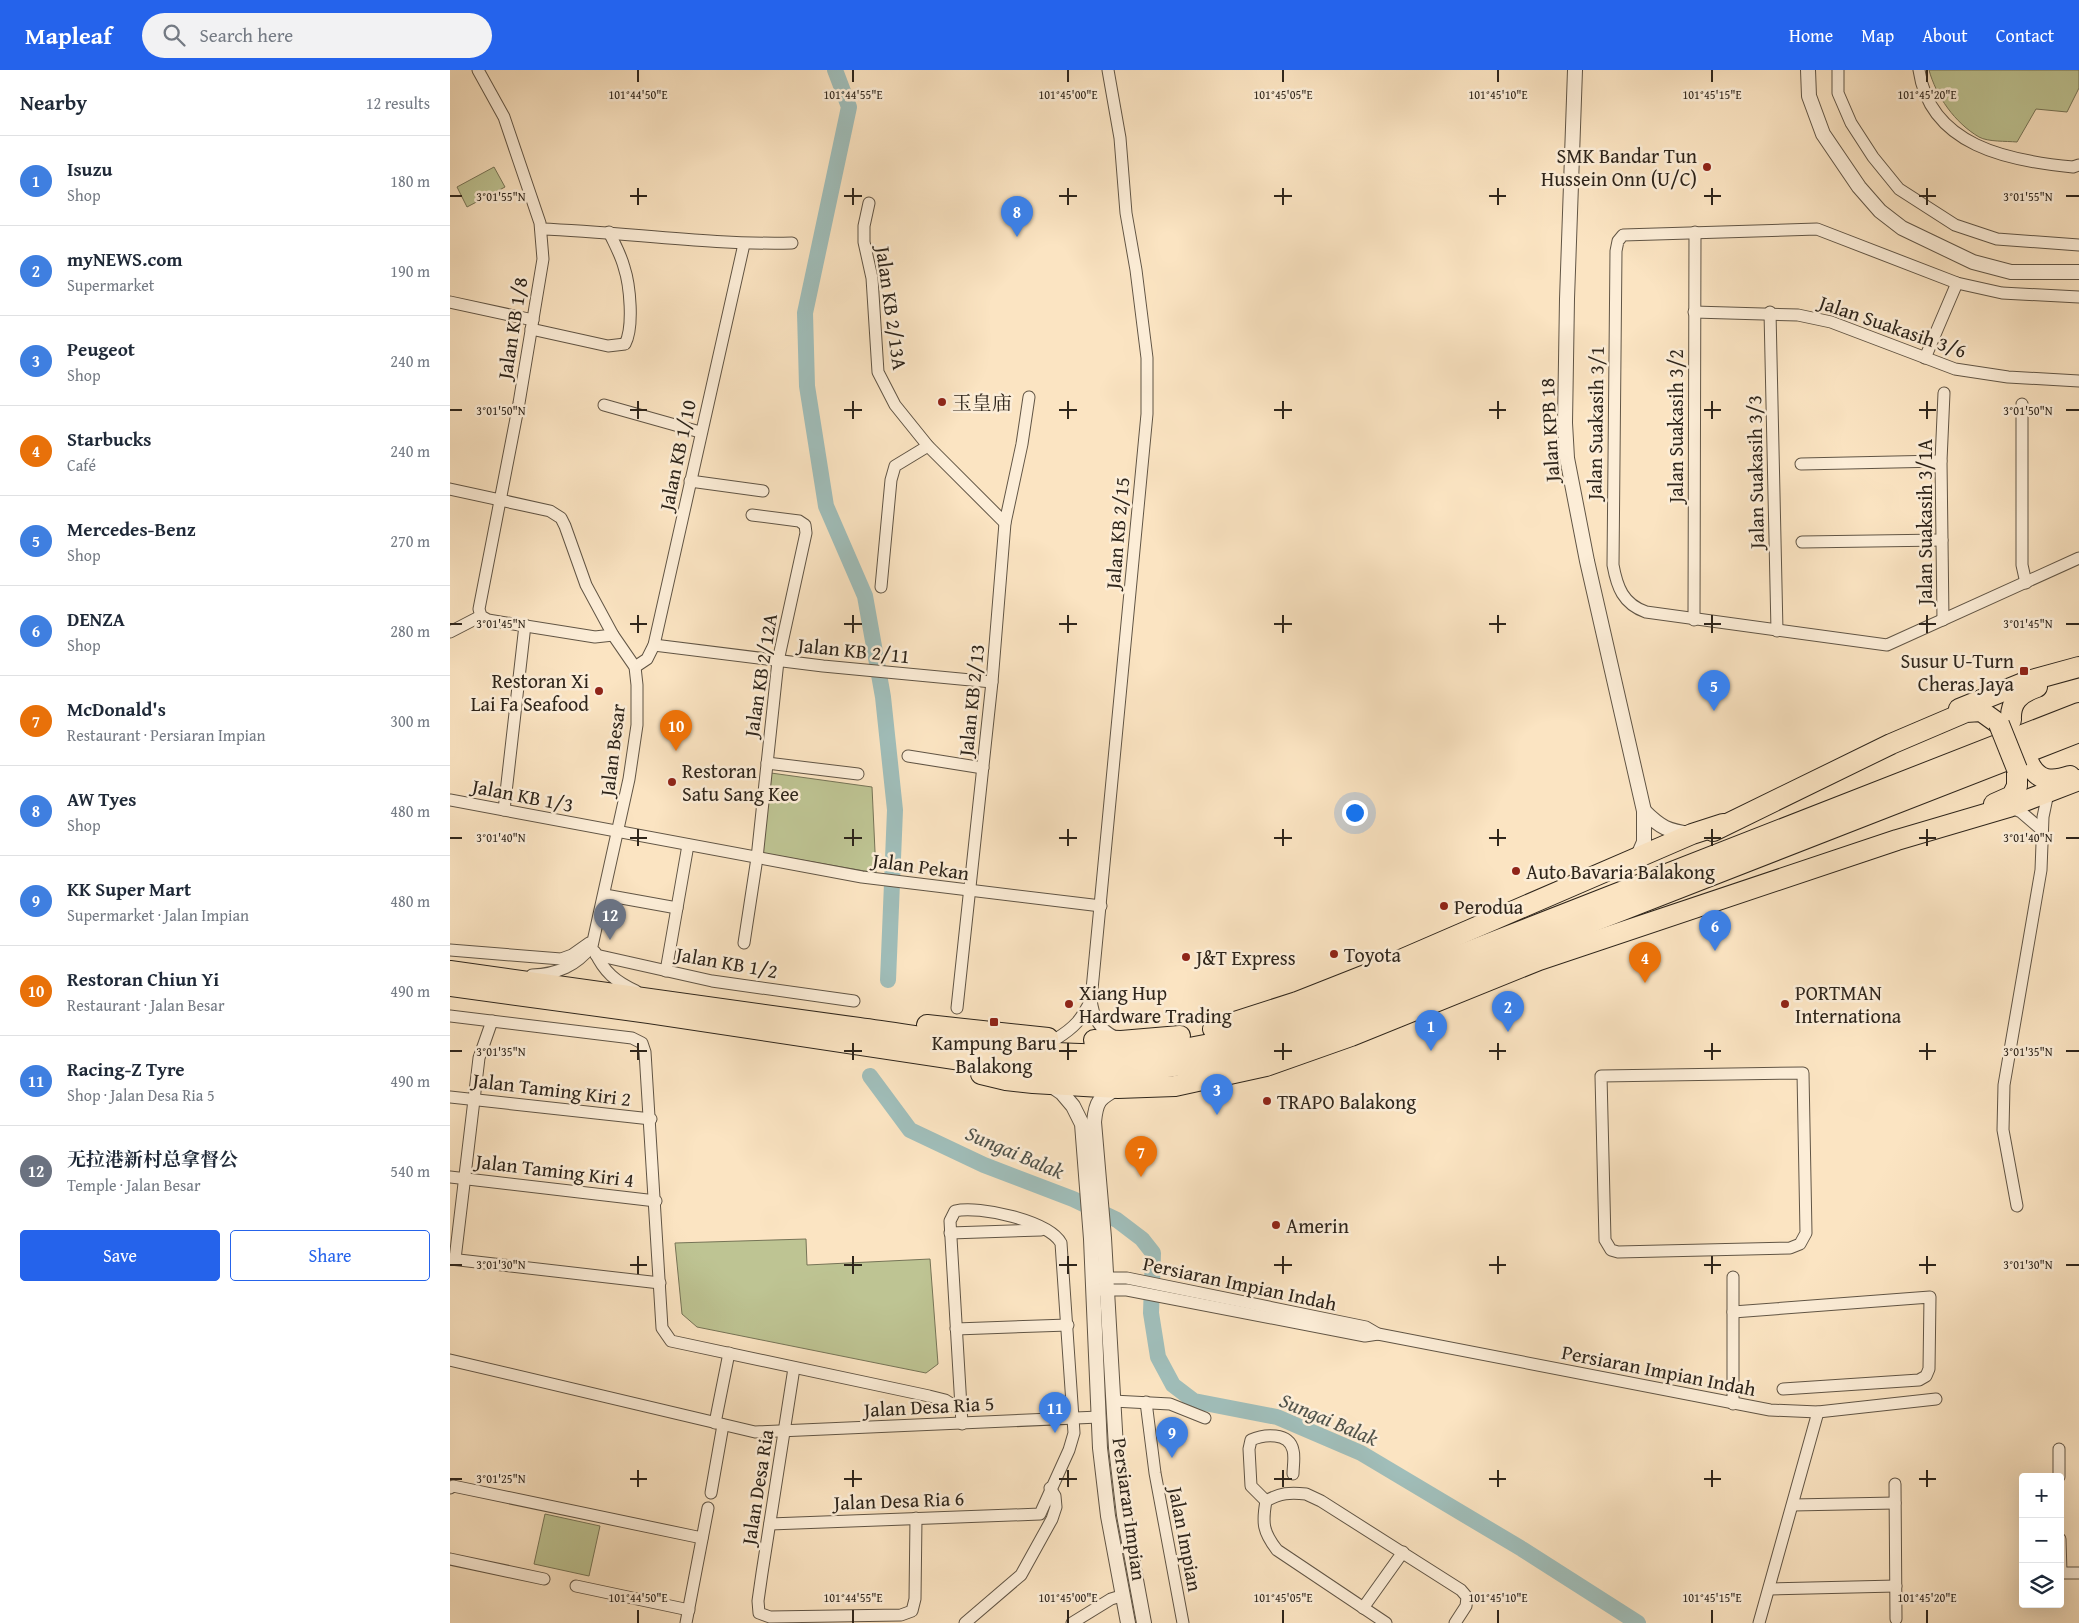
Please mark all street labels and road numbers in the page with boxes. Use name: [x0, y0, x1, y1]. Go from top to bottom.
street label: Jalan KB 2/13A: [869, 241, 915, 372]
street label: Jalan KB 1/8: [489, 275, 534, 384]
street label: Jalan Suakasih 3/6: [1813, 286, 1971, 365]
street label: Jalan Suakasih 3/1: [1579, 346, 1611, 503]
street label: Jalan Suakasih 3/2: [1661, 349, 1690, 506]
street label: Jalan KPB 18: [1532, 377, 1566, 486]
street label: Jalan Suakasih 3/3: [1739, 395, 1771, 552]
street label: Jalan KB 1/10: [651, 397, 703, 516]
street label: Jalan Suakasih 3/1A: [1910, 439, 1939, 608]
street label: Jalan KB 2/15: [1097, 476, 1136, 593]
street label: Jalan KB 2/12A: [735, 611, 784, 742]
street label: Jalan KB 2/11: [794, 629, 911, 670]
street label: Jalan KB 2/13: [950, 643, 991, 760]
street label: Jalan Besar: [592, 702, 632, 801]
street label: Jalan KB 1/3: [467, 770, 576, 819]
street label: Jalan Pekan: [868, 844, 971, 887]
street label: Jalan KB 1/2: [671, 938, 780, 985]
street label: Jalan Taming Kiri 2: [468, 1065, 633, 1113]
street label: Jalan Taming Kiri 4: [471, 1146, 636, 1194]
street label: Persiaran Impian Indah: [1141, 1248, 1339, 1318]
street label: Persiaran Impian Indah: [1559, 1337, 1759, 1403]
street label: Jalan Desa Ria 5: [860, 1388, 995, 1424]
street label: Jalan Desa Ria: [733, 1427, 781, 1550]
street label: Persiaran Impian: [1106, 1436, 1154, 1582]
street label: Jalan Impian: [1161, 1481, 1210, 1594]
street label: Jalan Desa Ria 6: [830, 1483, 965, 1517]

